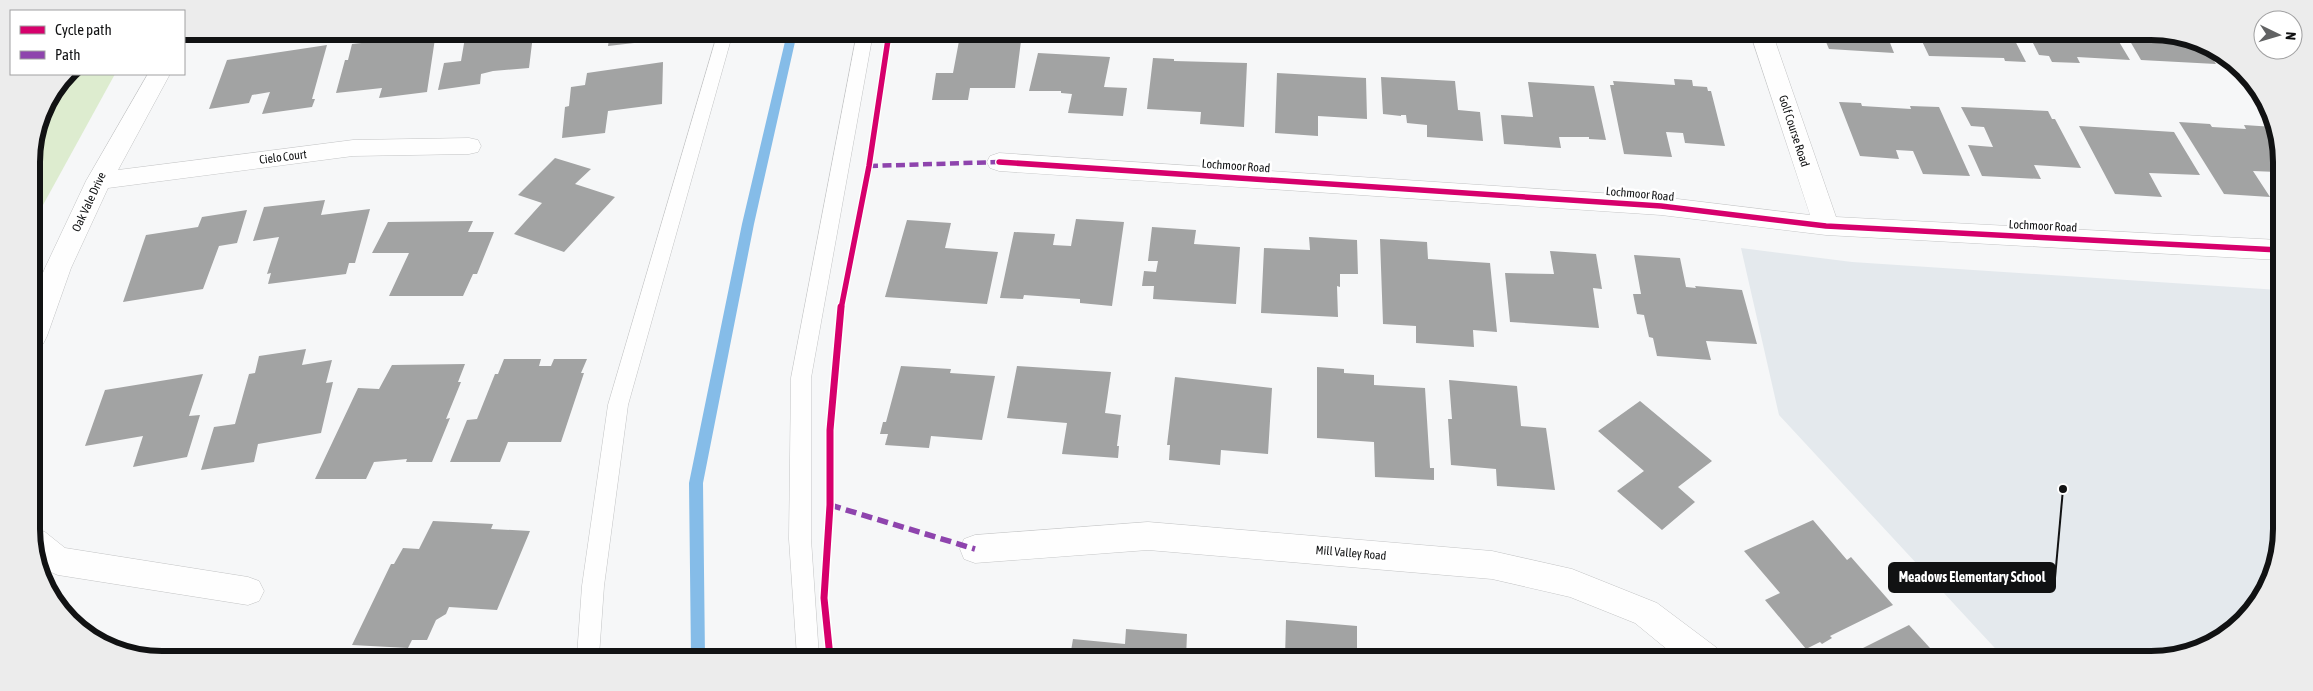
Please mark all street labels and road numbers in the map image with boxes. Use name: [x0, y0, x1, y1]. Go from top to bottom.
street label: Golf Course Road: [1776, 93, 1812, 169]
street label: Cielo Court: [258, 147, 308, 167]
street label: Lochmoor Road: [1201, 157, 1271, 175]
street label: Oak Vale Drive: [69, 170, 109, 234]
street label: Lochmoor Road: [1605, 184, 1675, 204]
street label: Lochmoor Road: [2008, 217, 2078, 235]
street label: Mill Valley Road: [1315, 543, 1387, 563]

